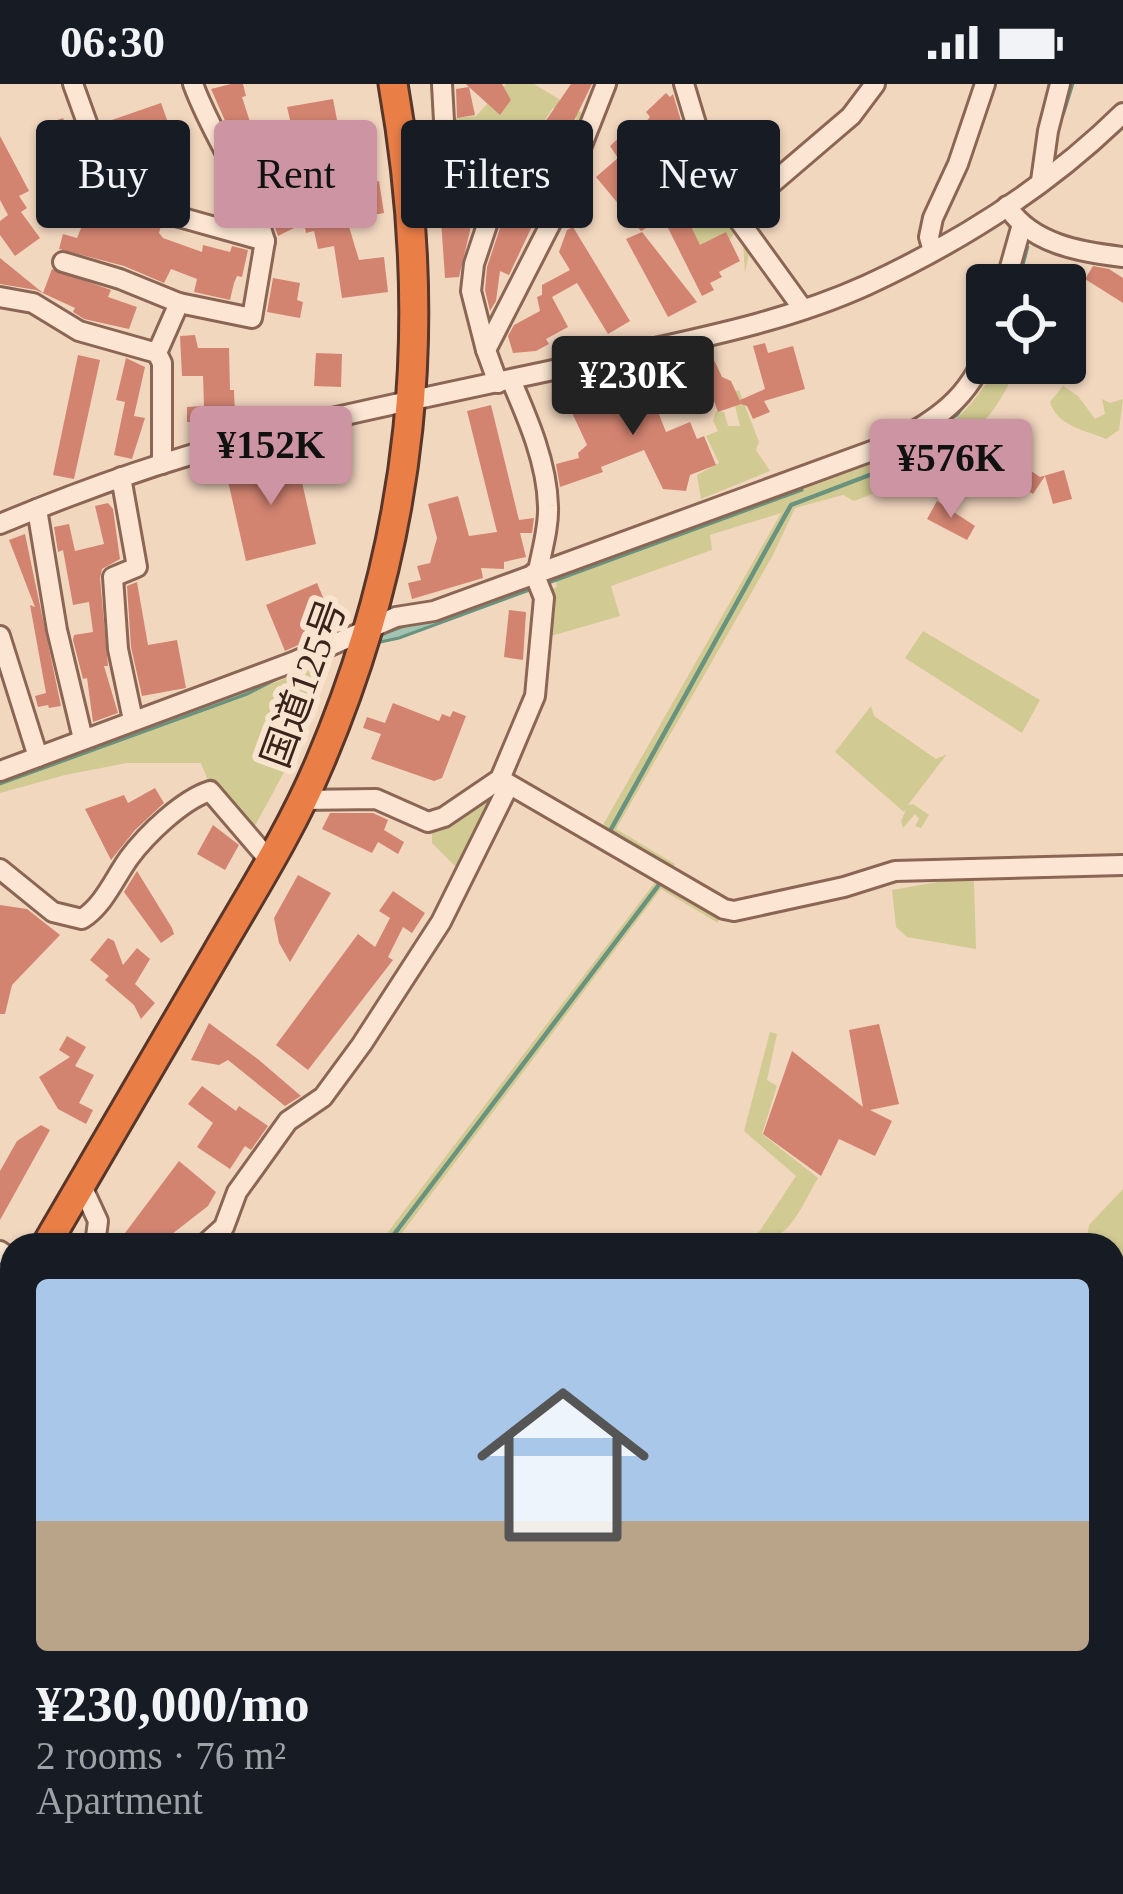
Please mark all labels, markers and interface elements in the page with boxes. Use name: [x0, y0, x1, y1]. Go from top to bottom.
text: 06:30: [60, 17, 165, 67]
chip: Buy: [36, 120, 190, 228]
chip: Rent: [214, 120, 377, 228]
chip: Filters: [401, 120, 593, 228]
chip: New: [617, 120, 780, 228]
map controls: [966, 264, 1086, 384]
button: locate: [966, 264, 1086, 384]
pin: ¥230K: [549, 336, 717, 438]
text: ¥230K: [579, 353, 687, 396]
pin: ¥152K: [187, 406, 355, 508]
pin: ¥576K: [867, 419, 1035, 521]
text: ¥152K: [217, 423, 325, 466]
text: ¥576K: [897, 436, 1005, 479]
street label: 国道125号: [253, 593, 354, 773]
icon: home: [455, 1357, 671, 1573]
text: ¥230,000/mo: [36, 1676, 309, 1732]
text: 2 rooms · 76 m²: [36, 1734, 286, 1777]
text: Apartment: [36, 1779, 203, 1822]

